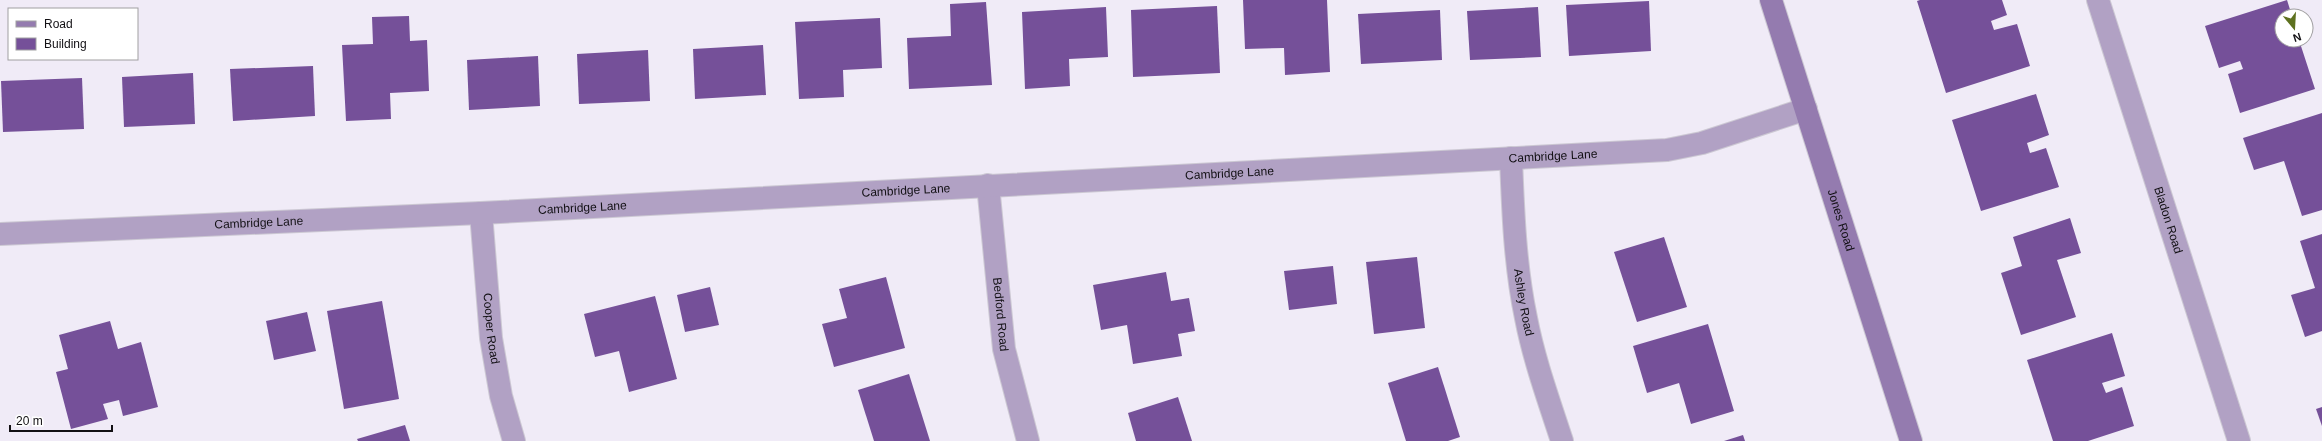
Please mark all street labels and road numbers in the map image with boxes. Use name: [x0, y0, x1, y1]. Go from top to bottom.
street label: Cambridge Lane: [1508, 147, 1598, 165]
street label: Cambridge Lane: [1185, 164, 1275, 183]
street label: Cambridge Lane: [861, 181, 951, 200]
street label: Bladon Road: [2151, 185, 2186, 255]
street label: Jones Road: [1825, 187, 1857, 253]
street label: Cambridge Lane: [538, 198, 627, 217]
street label: Cambridge Lane: [214, 214, 304, 232]
street label: Ashley Road: [1511, 268, 1537, 337]
street label: Bedford Road: [990, 277, 1011, 352]
street label: Cooper Road: [480, 292, 502, 365]

